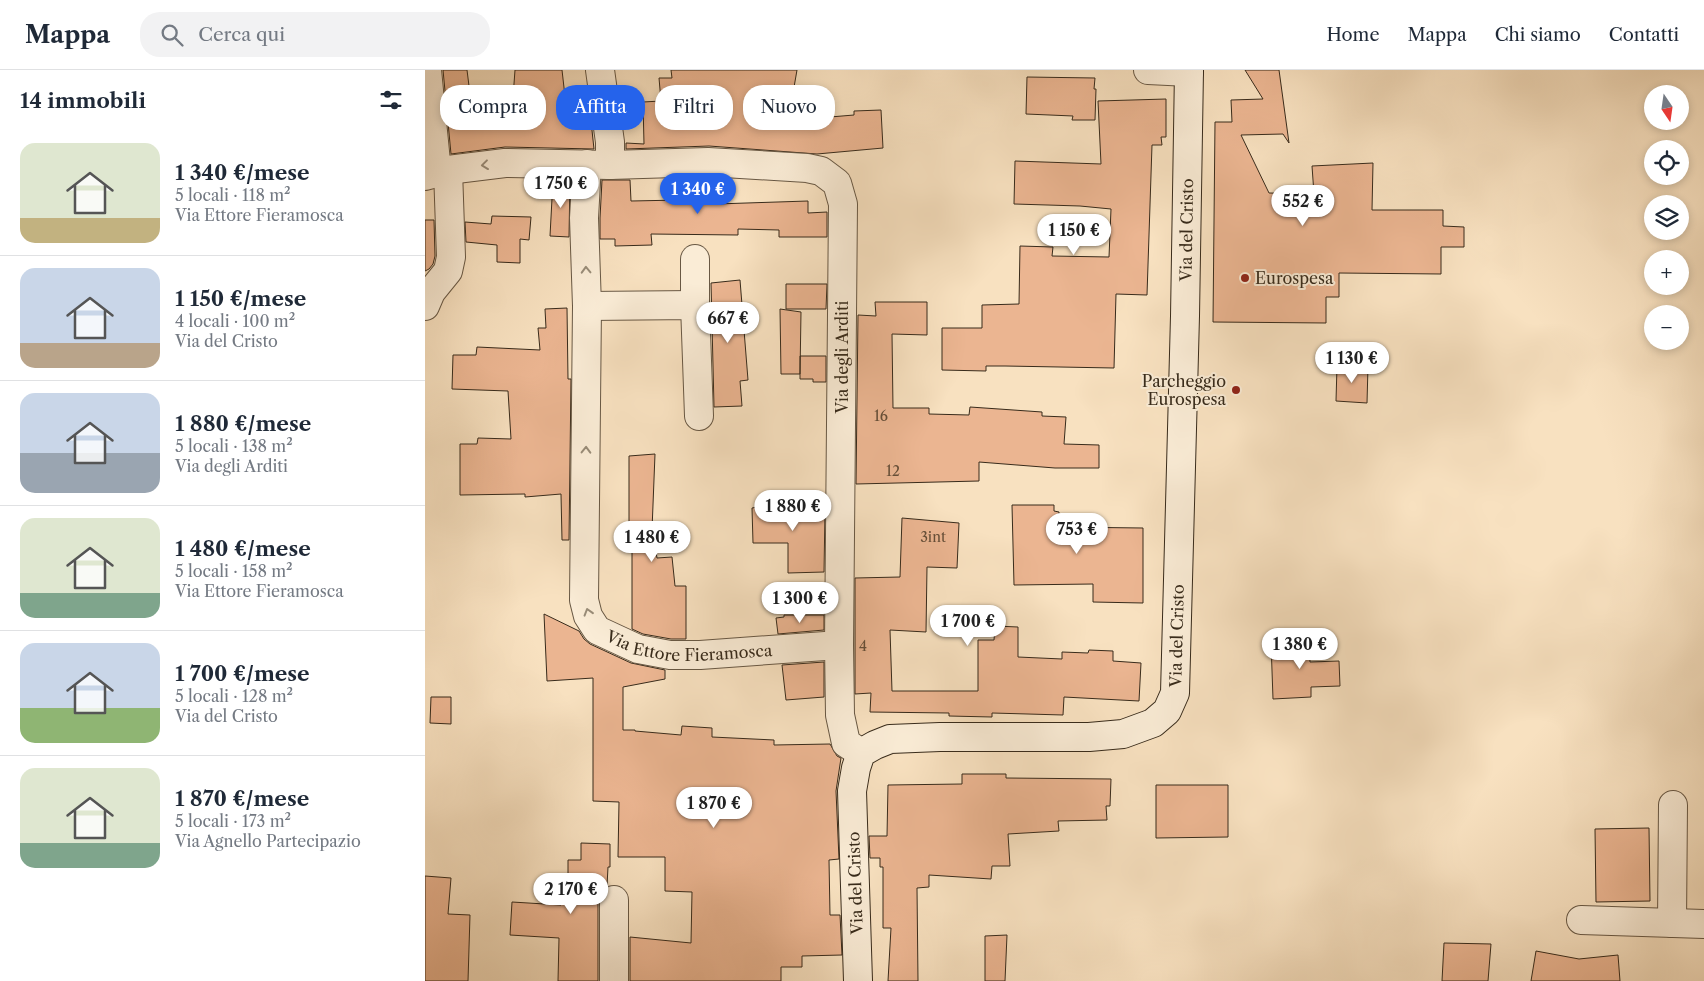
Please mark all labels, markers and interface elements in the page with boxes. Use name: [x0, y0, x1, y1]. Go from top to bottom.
search box: [140, 12, 490, 57]
text: Mappa: [25, 20, 110, 49]
icon: search: [158, 21, 186, 49]
text: Cerca qui: [198, 23, 285, 46]
text: Home: [1327, 24, 1379, 46]
text: Mappa: [1407, 24, 1467, 46]
text: Chi siamo: [1495, 24, 1581, 46]
text: Contatti: [1609, 24, 1679, 46]
chip: Compra: [440, 85, 546, 130]
chip: Affitta: [556, 85, 645, 130]
chip: Filtri: [655, 85, 733, 130]
chip: Nuovo: [743, 85, 835, 130]
north arrow: [1644, 85, 1689, 130]
map controls: [1644, 85, 1689, 350]
icon: filters: [377, 86, 405, 114]
text: 14 immobili: [20, 88, 146, 113]
button: locate: [1644, 140, 1689, 185]
one-way arrow: [481, 159, 489, 170]
text: 1 340 €/mese: [175, 160, 310, 185]
icon: home: [60, 163, 120, 223]
pin: 1 750 €: [515, 166, 607, 209]
pin: 1 340 €: [652, 172, 744, 215]
text: 1 750 €: [535, 173, 587, 193]
street label: Via del Cristo: [1176, 178, 1197, 283]
text: 1 340 €: [671, 179, 725, 199]
pin: 552 €: [1268, 184, 1338, 227]
text: 5 locali · 118 m²: [175, 185, 291, 205]
text: 552 €: [1282, 191, 1324, 211]
button: layers: [1644, 195, 1689, 240]
text: Via Ettore Fieramosca: [175, 205, 344, 225]
pin: 1 150 €: [1028, 214, 1120, 256]
text: 1 150 €: [1048, 220, 1100, 240]
button: +: [1644, 250, 1689, 295]
one-way arrow: [581, 265, 591, 273]
place label: Eurospesa: [1255, 268, 1334, 288]
marker: Eurospesa: [1239, 272, 1251, 284]
text: 1 150 €/mese: [175, 286, 306, 311]
icon: home: [60, 288, 120, 348]
street label: Via degli Arditi: [832, 300, 852, 414]
pin: 667 €: [693, 302, 763, 344]
button: −: [1644, 305, 1689, 350]
text: 667 €: [707, 308, 749, 328]
text: 4 locali · 100 m²: [175, 311, 295, 331]
text: Via del Cristo: [175, 331, 278, 351]
pin: 1 130 €: [1306, 342, 1398, 384]
text: 1 130 €: [1326, 348, 1378, 368]
place label: Parcheggio Eurospesa: [1142, 371, 1227, 409]
marker: Parcheggio Eurospesa: [1230, 384, 1242, 396]
house number: 16: [874, 407, 888, 425]
text: 1 880 €/mese: [175, 411, 311, 436]
icon: home: [60, 413, 120, 473]
text: 5 locali · 138 m²: [175, 436, 293, 456]
one-way arrow: [581, 445, 591, 453]
text: Via degli Arditi: [175, 456, 288, 476]
house number: 12: [886, 462, 900, 480]
pin: 1 880 €: [747, 490, 839, 532]
text: 1 880 €: [765, 496, 821, 516]
pin: 753 €: [1042, 512, 1112, 555]
text: 753 €: [1057, 519, 1097, 539]
pin: 1 480 €: [606, 520, 698, 563]
text: 1 480 €: [625, 527, 679, 547]
house number: 3int: [920, 528, 946, 546]
text: 1 480 €/mese: [175, 536, 311, 561]
icon: home: [60, 538, 120, 598]
text: 5 locali · 158 m²: [175, 561, 293, 581]
text: Via Ettore Fieramosca: [175, 581, 344, 601]
pin: 1 300 €: [754, 582, 846, 624]
street label: Via del Cristo: [1165, 584, 1188, 689]
text: 1 300 €: [773, 588, 827, 608]
pin: 1 700 €: [922, 604, 1014, 647]
one-way arrow: [583, 608, 593, 616]
text: 1 700 €: [941, 611, 995, 631]
street label: Via Ettore Fieramosca: [602, 625, 773, 665]
pin: 1 380 €: [1254, 628, 1346, 670]
text: 1 380 €: [1273, 634, 1327, 654]
house number: 4: [859, 637, 867, 655]
text: 1 700 €/mese: [175, 661, 310, 686]
icon: home: [60, 663, 120, 723]
text: 5 locali · 128 m²: [175, 686, 293, 706]
text: Via del Cristo: [175, 706, 278, 726]
text: 1 870 €/mese: [175, 786, 309, 811]
pin: 1 870 €: [668, 786, 760, 829]
icon: home: [60, 788, 120, 848]
text: 1 870 €: [687, 793, 741, 813]
text: 5 locali · 173 m²: [175, 811, 291, 831]
text: Via Agnello Partecipazio: [175, 831, 361, 851]
street label: Via del Cristo: [843, 831, 867, 936]
pin: 2 170 €: [525, 872, 617, 915]
text: 2 170 €: [544, 879, 598, 899]

